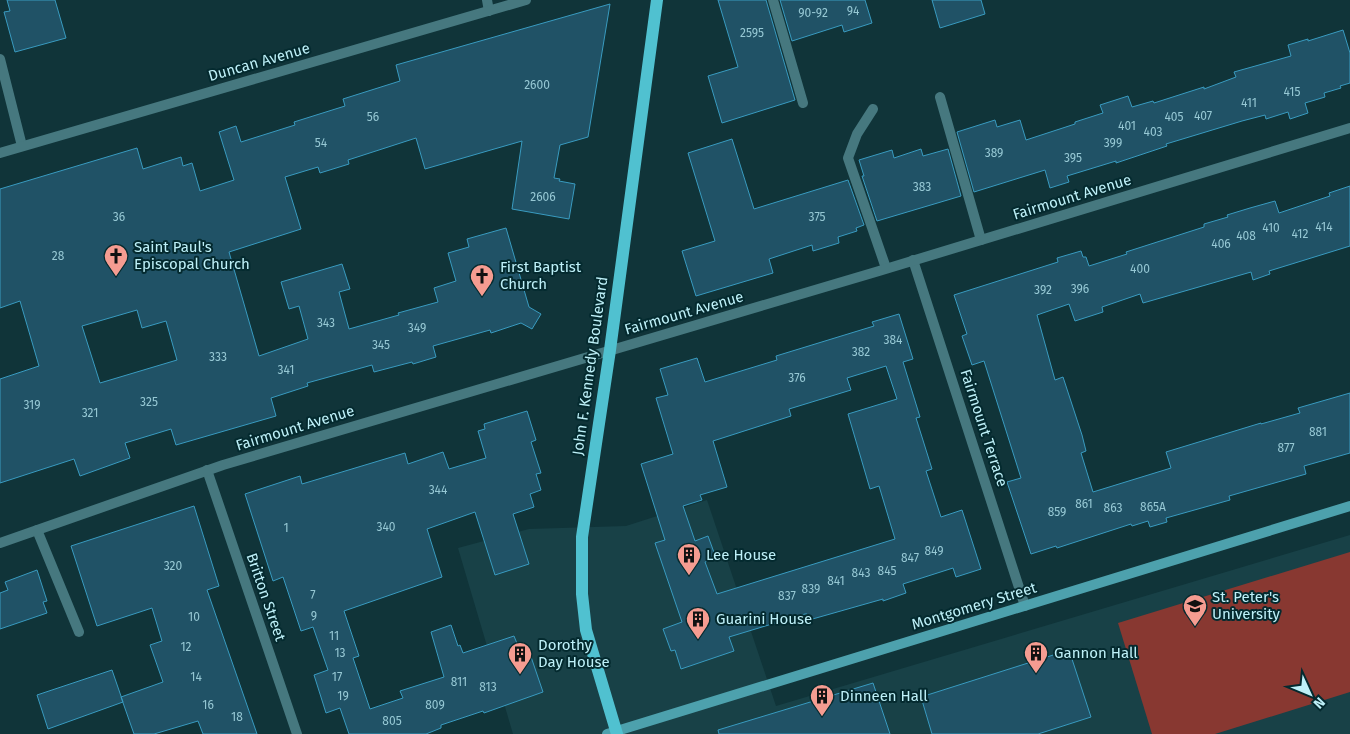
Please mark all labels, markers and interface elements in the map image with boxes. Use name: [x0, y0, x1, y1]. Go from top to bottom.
house number: 94: [847, 4, 860, 18]
house number: 90-92: [798, 6, 828, 20]
house number: 2595: [740, 26, 764, 40]
street label: Duncan Avenue: [206, 39, 312, 85]
house number: 2600: [524, 78, 550, 92]
house number: 415: [1284, 85, 1300, 99]
house number: 411: [1241, 96, 1257, 110]
house number: 407: [1194, 109, 1212, 123]
house number: 56: [367, 110, 379, 124]
house number: 405: [1164, 110, 1184, 124]
house number: 401: [1118, 119, 1136, 133]
house number: 403: [1144, 125, 1162, 139]
house number: 54: [315, 136, 328, 150]
house number: 399: [1104, 136, 1122, 150]
house number: 389: [985, 146, 1003, 160]
house number: 395: [1064, 151, 1082, 165]
street label: Fairmount Avenue: [1011, 170, 1133, 224]
house number: 383: [913, 180, 931, 194]
house number: 2606: [530, 190, 556, 204]
house number: 36: [113, 210, 125, 224]
house number: 375: [808, 210, 826, 224]
house number: 414: [1315, 220, 1333, 234]
house number: 410: [1262, 221, 1280, 235]
house number: 412: [1292, 227, 1308, 241]
house number: 408: [1236, 229, 1256, 243]
house number: 406: [1211, 237, 1231, 251]
place label: Saint Paul's Episcopal Church: [134, 238, 250, 273]
church icon: Saint Paul's Episcopal Church: [103, 243, 129, 277]
house number: 28: [52, 249, 65, 263]
place label: First Baptist Church: [500, 258, 582, 293]
house number: 400: [1130, 262, 1150, 276]
church icon: First Baptist Church: [469, 263, 495, 297]
street label: John F. Kennedy Boulevard: [569, 276, 611, 456]
house number: 396: [1071, 282, 1089, 296]
house number: 392: [1034, 283, 1052, 297]
street label: Fairmount Avenue: [622, 287, 746, 339]
house number: 343: [317, 316, 335, 330]
house number: 349: [408, 321, 426, 335]
house number: 384: [884, 333, 903, 347]
house number: 345: [372, 338, 390, 352]
house number: 382: [852, 345, 870, 359]
house number: 333: [209, 350, 227, 364]
house number: 341: [278, 363, 294, 377]
street label: Fairmount Terrace: [957, 367, 1011, 489]
house number: 376: [788, 371, 806, 385]
house number: 325: [140, 395, 158, 409]
house number: 319: [23, 398, 41, 412]
street label: Fairmount Avenue: [234, 401, 356, 455]
house number: 321: [82, 406, 98, 420]
house number: 881: [1309, 425, 1327, 439]
house number: 877: [1277, 441, 1295, 455]
house number: 344: [429, 483, 448, 497]
house number: 861: [1075, 497, 1093, 511]
house number: 865A: [1140, 500, 1166, 514]
house number: 863: [1104, 501, 1122, 515]
house number: 859: [1048, 505, 1066, 519]
house number: 340: [376, 520, 396, 534]
house number: 1: [283, 521, 289, 535]
building icon: Lee House: [676, 542, 702, 576]
house number: 849: [924, 544, 944, 558]
place label: Lee House: [706, 546, 776, 564]
street label: Britton Street: [243, 551, 290, 644]
house number: 847: [901, 551, 919, 565]
house number: 320: [164, 559, 183, 573]
house number: 845: [878, 564, 896, 578]
house number: 843: [852, 566, 870, 580]
house number: 841: [827, 574, 845, 588]
street label: Montgomery Street: [909, 578, 1039, 634]
house number: 839: [802, 582, 820, 596]
house number: 7: [310, 588, 316, 602]
place label: St. Peter's University: [1212, 588, 1281, 623]
house number: 837: [778, 589, 796, 603]
school or university icon: St. Peter's University: [1182, 593, 1208, 627]
building icon: Guarini House: [685, 606, 711, 640]
house number: 9: [311, 609, 317, 623]
house number: 10: [188, 610, 200, 624]
place label: Guarini House: [716, 610, 812, 628]
house number: 11: [329, 629, 339, 643]
place label: Dorothy Day House: [538, 636, 610, 671]
house number: 12: [180, 640, 192, 654]
building icon: Gannon Hall: [1023, 640, 1049, 674]
building icon: Dorothy Day House: [507, 641, 533, 675]
place label: Gannon Hall: [1054, 644, 1138, 662]
house number: 13: [334, 646, 346, 660]
north arrow: [1285, 669, 1335, 719]
house number: 14: [190, 670, 202, 684]
house number: 17: [332, 670, 342, 684]
house number: 811: [451, 675, 467, 689]
house number: 813: [479, 680, 497, 694]
building icon: Dinneen Hall: [809, 683, 835, 717]
place label: Dinneen Hall: [840, 687, 928, 705]
house number: 19: [337, 689, 349, 703]
text: N: [1310, 693, 1328, 712]
house number: 16: [202, 698, 214, 712]
house number: 809: [425, 698, 445, 712]
house number: 18: [231, 710, 243, 724]
house number: 805: [382, 714, 402, 728]

